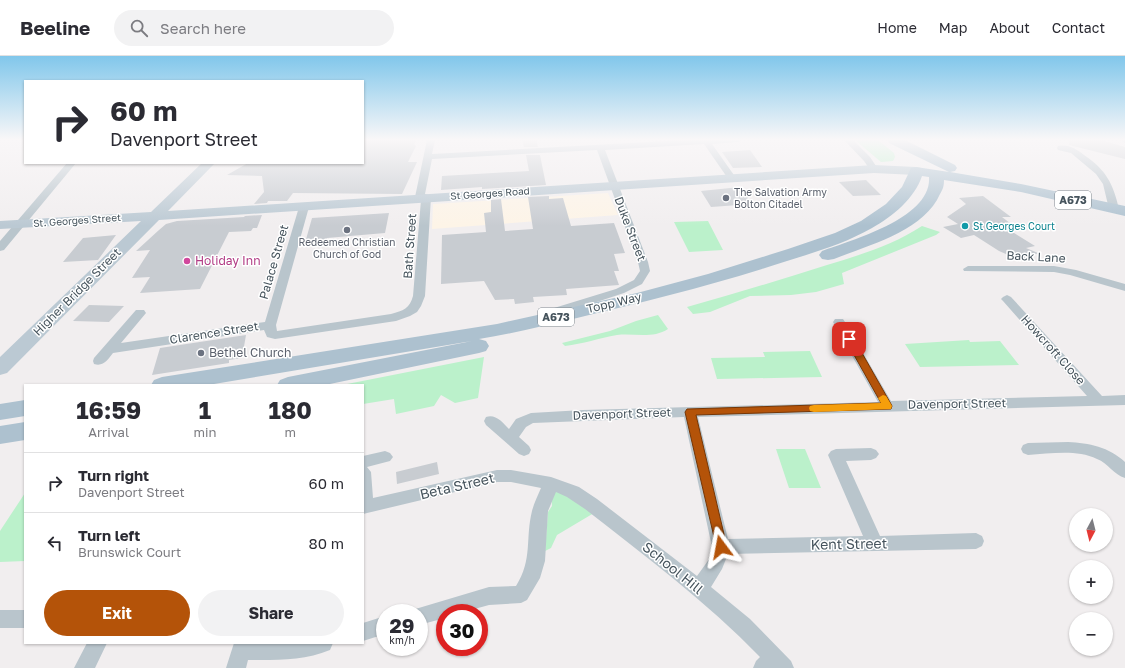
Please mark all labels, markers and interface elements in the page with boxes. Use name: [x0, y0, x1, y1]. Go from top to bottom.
search box: [114, 10, 394, 46]
text: Beeline: [20, 16, 90, 39]
icon: search: [128, 17, 150, 39]
text: Search here: [160, 19, 246, 37]
text: Home: [877, 19, 917, 36]
text: Map: [939, 19, 967, 36]
text: About: [989, 19, 1030, 36]
text: Contact: [1052, 19, 1105, 36]
text: 60 m: [110, 94, 177, 127]
icon: right: [44, 96, 96, 148]
text: Davenport Street: [110, 128, 258, 150]
street label: St Georges Road: [450, 184, 530, 202]
place label: The Salvation Army Bolton Citadel: [734, 186, 827, 210]
road number: A673: [1055, 191, 1091, 209]
marker: The Salvation Army Bolton Citadel: [721, 193, 731, 203]
street label: Duke Street: [611, 195, 650, 263]
street label: St. Georges Street: [33, 211, 121, 229]
street label: Bath Street: [400, 213, 419, 279]
place label: St Georges Court: [973, 220, 1055, 232]
marker: St Georges Court: [960, 221, 970, 231]
street label: Palace Street: [256, 223, 291, 301]
marker: Redeemed Christian Church of God: [342, 225, 352, 235]
place label: Redeemed Christian Church of God: [299, 236, 395, 260]
street label: Higher Bridge Street: [30, 245, 124, 339]
street label: Back Lane: [1006, 247, 1066, 266]
place label: Holiday Inn: [195, 253, 261, 268]
marker: Holiday Inn: [182, 256, 192, 266]
street label: Topp Way: [585, 289, 643, 316]
road number: A673: [538, 308, 574, 326]
street label: Howcroft Close: [1018, 312, 1089, 388]
street label: Clarence Street: [168, 318, 260, 347]
pin: [832, 322, 866, 356]
icon: arrive: [838, 328, 860, 350]
place label: Bethel Church: [209, 345, 291, 360]
marker: Bethel Church: [196, 348, 206, 358]
text: 16:59: [76, 395, 141, 424]
text: 1: [199, 395, 211, 424]
text: 180: [269, 395, 312, 424]
street label: Davenport Street: [908, 395, 1007, 412]
street label: Davenport Street: [572, 404, 672, 423]
text: Arrival: [88, 424, 129, 440]
text: min: [193, 424, 216, 440]
text: m: [284, 424, 296, 440]
text: Turn right: [78, 466, 149, 484]
street label: Beta Street: [418, 469, 496, 502]
icon: right: [44, 472, 66, 494]
text: 60 m: [309, 474, 344, 492]
text: Davenport Street: [78, 484, 185, 500]
north arrow: [1069, 508, 1113, 552]
map controls: [1069, 508, 1113, 656]
text: Turn left: [78, 526, 140, 544]
position arrow: [700, 526, 742, 568]
icon: left: [44, 532, 66, 554]
text: 80 m: [309, 534, 344, 552]
street label: Kent Street: [811, 534, 887, 553]
street label: School Hill: [639, 538, 707, 597]
text: Brunswick Court: [78, 544, 181, 560]
button: +: [1069, 560, 1113, 604]
button: Exit: [44, 590, 190, 636]
button: Share: [198, 590, 344, 636]
speed limit sign: 30: [436, 604, 488, 656]
button: −: [1069, 612, 1113, 656]
text: 29: [390, 613, 414, 637]
text: km/h: [389, 634, 415, 646]

